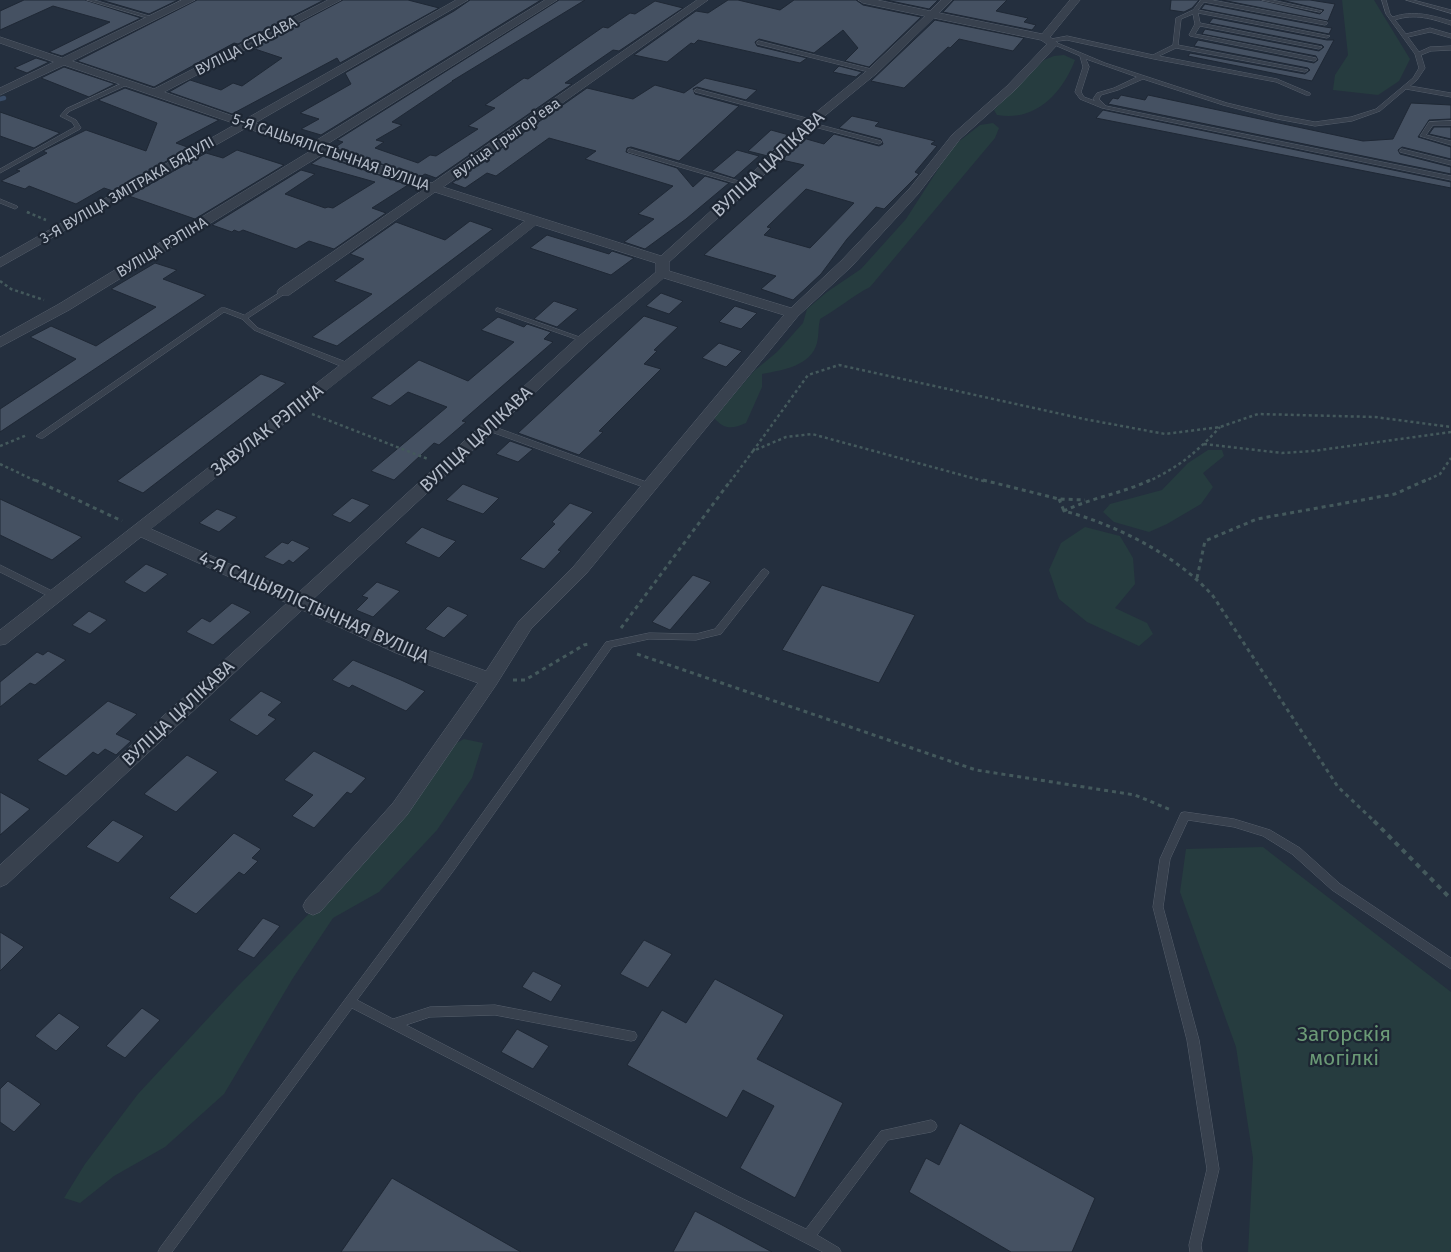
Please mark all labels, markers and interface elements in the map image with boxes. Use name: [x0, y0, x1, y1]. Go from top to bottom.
street label: ВУЛІЦА СТАСАВА: [192, 12, 300, 79]
street label: вуліца Грыгорʼева: [448, 94, 564, 182]
street label: ВУЛІЦА ЦАЛІКАВА: [707, 106, 829, 222]
street label: 5-Я САЦЫЯЛІСТЫЧНАЯ ВУЛІЦА: [230, 110, 433, 194]
street label: 3-Я ВУЛІЦА ЗМІТРАКА БЯДУЛІ: [37, 133, 217, 247]
street label: ВУЛІЦА РЭПІНА: [113, 213, 211, 281]
street label: ЗАВУЛАК РЭПІНА: [206, 379, 328, 481]
street label: ВУЛІЦА ЦАЛІКАВА: [415, 381, 537, 497]
street label: 4-Я САЦЫЯЛІСТЫЧНАЯ ВУЛІЦА: [195, 546, 433, 668]
street label: ВУЛІЦА ЦАЛІКАВА: [117, 655, 239, 771]
park label: Загорскія могілкі: [1297, 1021, 1391, 1071]

